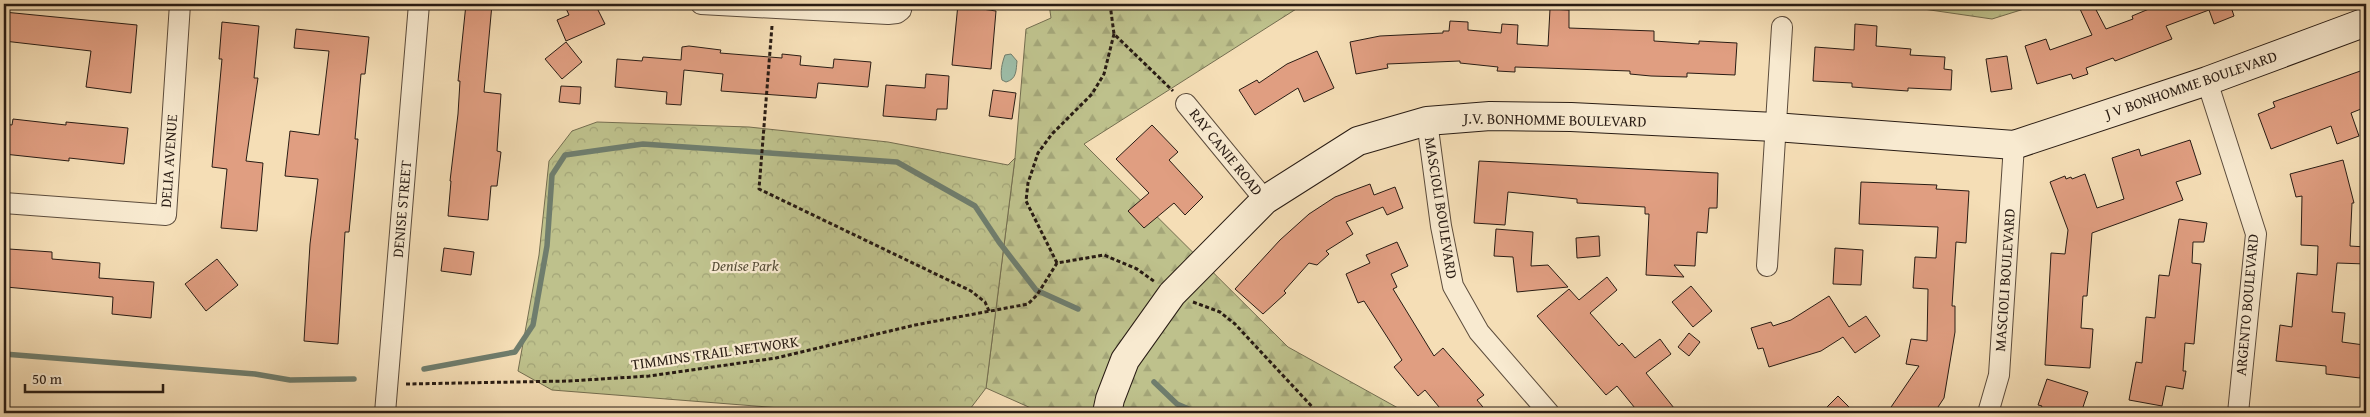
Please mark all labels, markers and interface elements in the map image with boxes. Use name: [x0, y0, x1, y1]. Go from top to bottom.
street label: J V BONHOMME BOULEVARD: [2100, 45, 2280, 125]
street label: RAY CANIE ROAD: [1185, 104, 1268, 200]
street label: J.V. BONHOMME BOULEVARD: [1461, 107, 1647, 132]
street label: DELIA AVENUE: [155, 113, 182, 208]
street label: MASCIOLI BOULEVARD: [1420, 135, 1463, 280]
street label: DENISE STREET: [387, 159, 416, 258]
street label: MASCIOLI BOULEVARD: [1989, 208, 2020, 352]
street label: ARGENTO BOULEVARD: [2230, 233, 2263, 377]
park label: Denise Park: [711, 255, 779, 276]
street label: TIMMINS TRAIL NETWORK: [630, 330, 800, 375]
scale bar: [25, 362, 162, 394]
text: 50 m: [32, 368, 63, 389]

